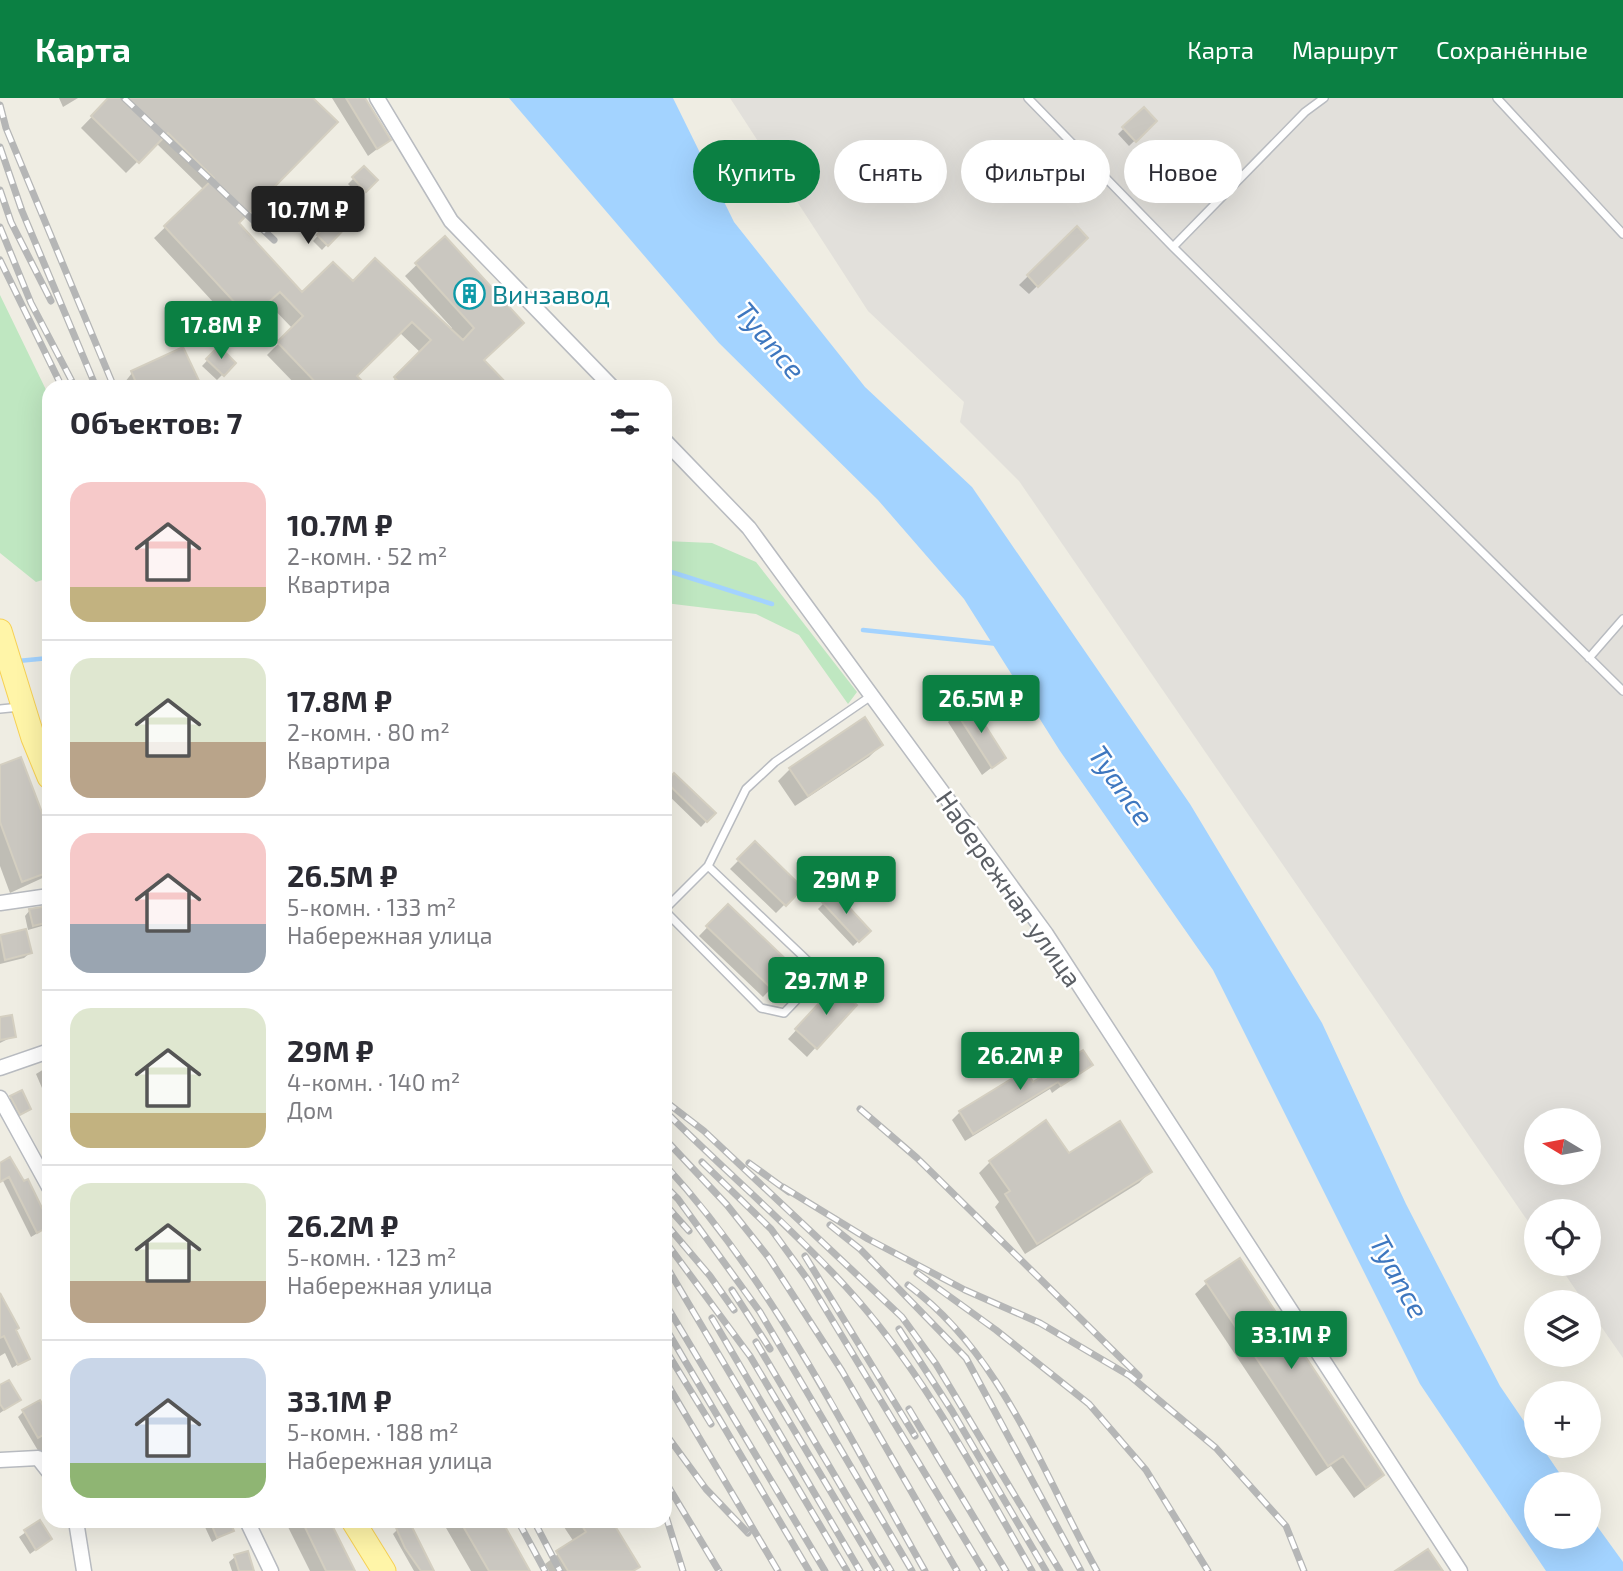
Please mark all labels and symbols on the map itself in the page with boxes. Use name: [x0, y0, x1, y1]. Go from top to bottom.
pin: 10.7M ₽: [243, 186, 373, 246]
building icon: Винзавод: [452, 276, 486, 310]
place label: Винзавод: [492, 278, 610, 309]
water label: Туапсе: [729, 294, 813, 386]
pin: 17.8M ₽: [156, 302, 286, 361]
pin: 26.5M ₽: [916, 676, 1046, 735]
water label: Туапсе: [1082, 738, 1162, 832]
street label: Набережная улица: [930, 784, 1089, 993]
pin: 29M ₽: [797, 856, 895, 916]
pin: 29.7M ₽: [761, 958, 891, 1017]
pin: 26.2M ₽: [955, 1032, 1085, 1092]
north arrow: [1524, 1108, 1601, 1185]
water label: Туапсе: [1363, 1228, 1437, 1324]
pin: 33.1M ₽: [1226, 1312, 1356, 1371]

